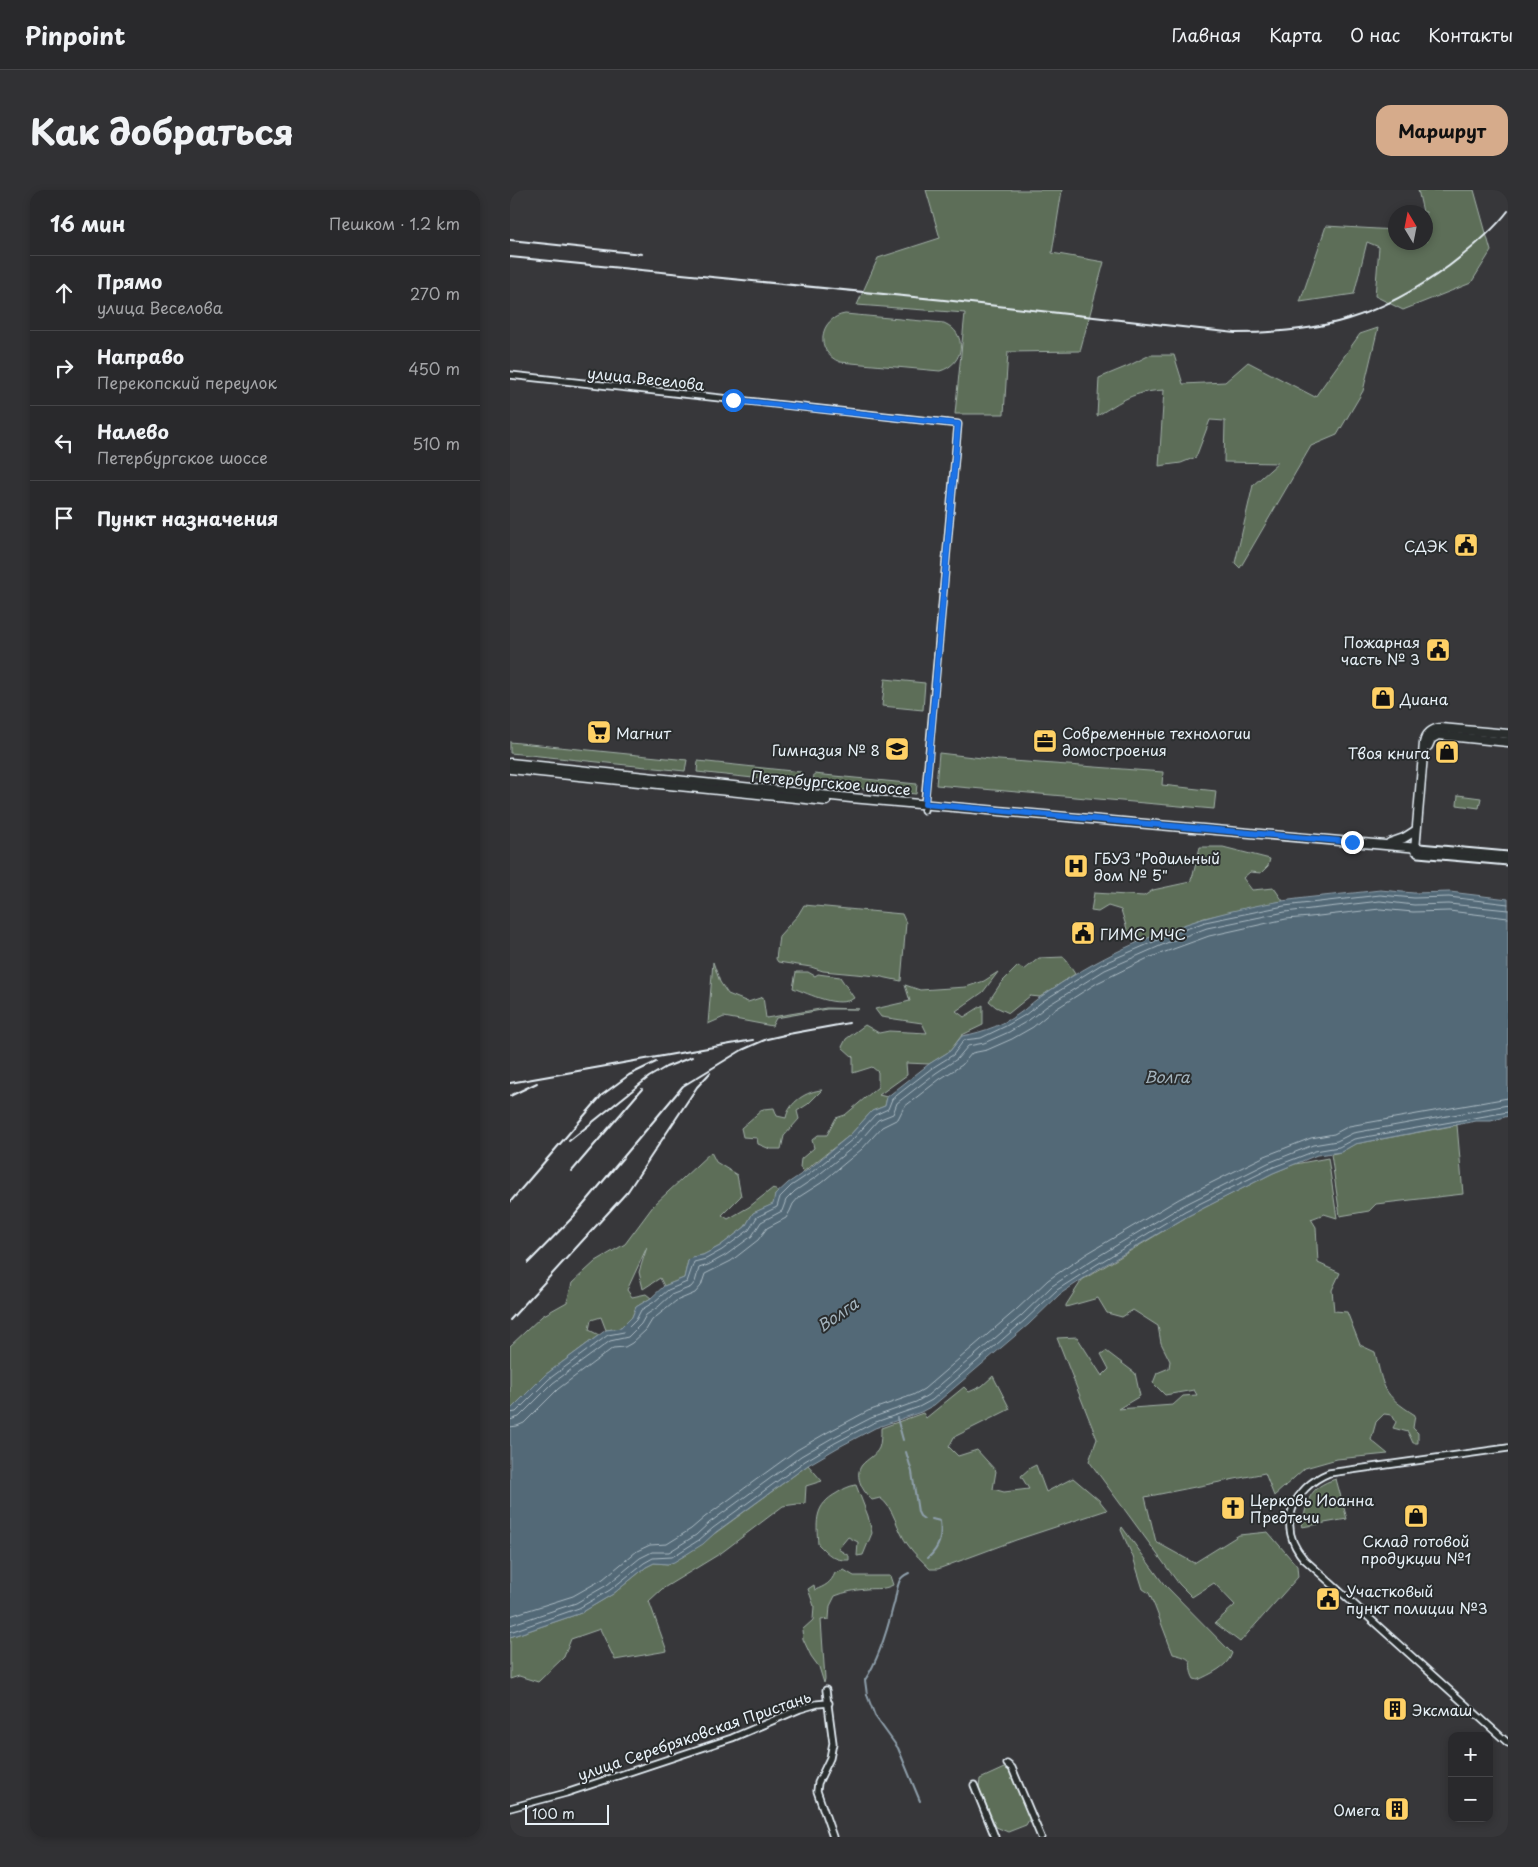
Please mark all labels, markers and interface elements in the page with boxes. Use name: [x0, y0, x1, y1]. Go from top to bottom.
text: Pinpoint: [25, 17, 126, 53]
text: Главная: [1172, 21, 1241, 48]
text: Карта: [1269, 21, 1322, 48]
text: О нас: [1350, 21, 1400, 48]
text: Контакты: [1428, 21, 1513, 48]
text: Как добраться: [30, 104, 294, 157]
button: Маршрут: [1376, 105, 1508, 156]
north arrow: [1388, 205, 1433, 250]
text: 16 мин: [50, 207, 126, 239]
text: Пешком · 1.2 km: [329, 211, 460, 235]
text: Прямо: [97, 267, 162, 295]
icon: ahead: [50, 279, 78, 307]
text: 270 m: [410, 281, 460, 305]
text: улица Веселова: [97, 295, 223, 319]
text: Направо: [97, 342, 184, 370]
icon: right: [50, 354, 78, 382]
text: 450 m: [408, 356, 460, 380]
street label: улица Веселова: [586, 360, 706, 396]
text: Перекопский переулок: [97, 370, 277, 394]
route start: [722, 389, 745, 412]
text: Налево: [97, 417, 169, 445]
icon: left: [50, 429, 78, 457]
text: 510 m: [412, 431, 460, 455]
text: Петербургское шоссе: [97, 445, 268, 469]
icon: arrive: [50, 504, 78, 532]
text: Пункт назначения: [97, 504, 278, 532]
public building icon: СДЭК: [1453, 532, 1479, 558]
place label: СДЭК: [1404, 534, 1448, 557]
place label: Пожарная часть № 3: [1341, 630, 1420, 670]
public building icon: Пожарная часть № 3: [1425, 637, 1451, 663]
shop icon: Диана: [1370, 685, 1396, 711]
place label: Диана: [1399, 687, 1449, 710]
supermarket icon: Магнит: [586, 719, 612, 745]
place label: Магнит: [616, 721, 671, 744]
place label: Современные технологии домостроения: [1062, 721, 1251, 761]
office icon: Современные технологии домостроения: [1032, 728, 1058, 754]
school or university icon: Гимназия № 8: [884, 736, 910, 762]
place label: Гимназия № 8: [772, 738, 880, 761]
shop icon: Твоя книга: [1434, 739, 1460, 765]
place label: Твоя книга: [1348, 741, 1431, 764]
street label: Петербургское шоссе: [750, 764, 912, 800]
route end: [1341, 831, 1364, 854]
place label: ГБУЗ "Родильный дом № 5": [1094, 846, 1220, 886]
hospital icon: ГБУЗ "Родильный дом № 5": [1063, 853, 1089, 879]
public building icon: ГИМС МЧС: [1070, 920, 1096, 946]
place label: ГИМС МЧС: [1100, 922, 1186, 945]
water label: Волга: [1144, 1064, 1191, 1088]
water label: Волга: [811, 1290, 863, 1337]
place label: Церковь Иоанна Предтечи: [1250, 1488, 1375, 1528]
church icon: Церковь Иоанна Предтечи: [1220, 1495, 1246, 1521]
shop icon: Склад готовой продукции №1: [1403, 1503, 1429, 1529]
place label: Склад готовой продукции №1: [1361, 1529, 1471, 1569]
place label: Участковый пункт полиции №3: [1346, 1579, 1488, 1619]
public building icon: Участковый пункт полиции №3: [1315, 1586, 1341, 1612]
street label: улица Серебряковская Пристань: [574, 1684, 814, 1786]
building icon: Эксмаш: [1382, 1696, 1408, 1722]
place label: Эксмаш: [1412, 1698, 1472, 1721]
map controls: [1448, 1732, 1493, 1822]
button: +: [1448, 1732, 1493, 1777]
button: −: [1448, 1777, 1493, 1822]
building icon: Омега: [1384, 1796, 1410, 1822]
place label: Омега: [1333, 1798, 1381, 1821]
scale bar: [525, 1802, 609, 1825]
text: 100 m: [532, 1803, 575, 1824]

